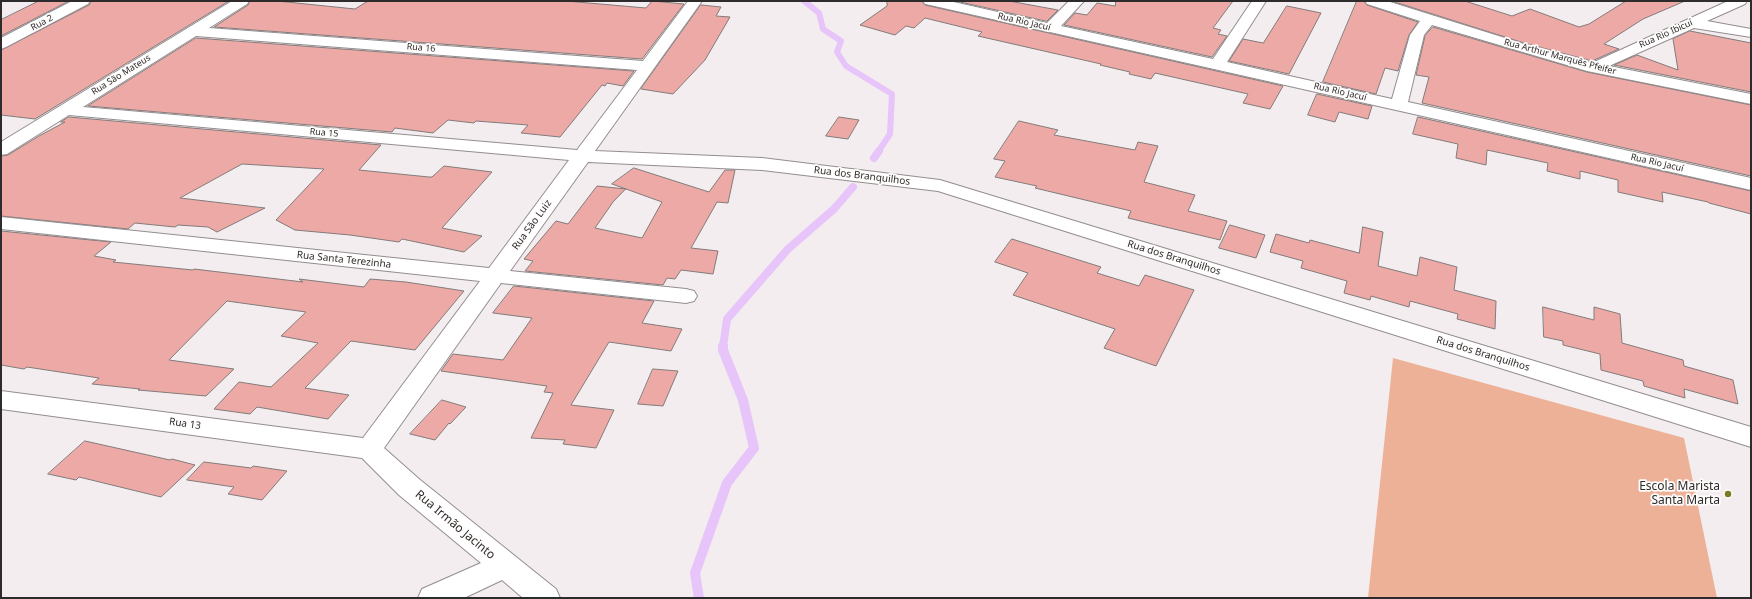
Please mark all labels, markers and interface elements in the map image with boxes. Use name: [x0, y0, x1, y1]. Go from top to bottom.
street label: Rua Rio Jacuí: [996, 11, 1052, 33]
street label: Rua 2: [29, 13, 55, 33]
street label: Rua Rio Ibicuí: [1638, 17, 1694, 51]
street label: Rua Arthur Marquês Pfeifer: [1503, 37, 1617, 77]
street label: Rua 16: [406, 41, 436, 55]
street label: Rua São Mateus: [89, 52, 153, 98]
street label: Rua Rio Jacuí: [1312, 81, 1368, 103]
street label: Rua 15: [309, 126, 339, 140]
street label: Rua Rio Jacuí: [1629, 152, 1685, 174]
street label: Rua dos Branquilhos: [813, 164, 911, 188]
street label: Rua São Luiz: [510, 198, 554, 252]
street label: Rua dos Branquilhos: [1126, 238, 1222, 278]
street label: Rua Santa Terezinha: [296, 249, 392, 271]
street label: Rua dos Branquilhos: [1435, 334, 1531, 374]
street label: Rua 13: [168, 416, 202, 432]
place label: Escola Marista Santa Marta: [1639, 480, 1720, 508]
street label: Rua Irmão Jacinto: [412, 487, 498, 563]
marker: Escola Marista Santa Marta: [1723, 489, 1733, 499]

